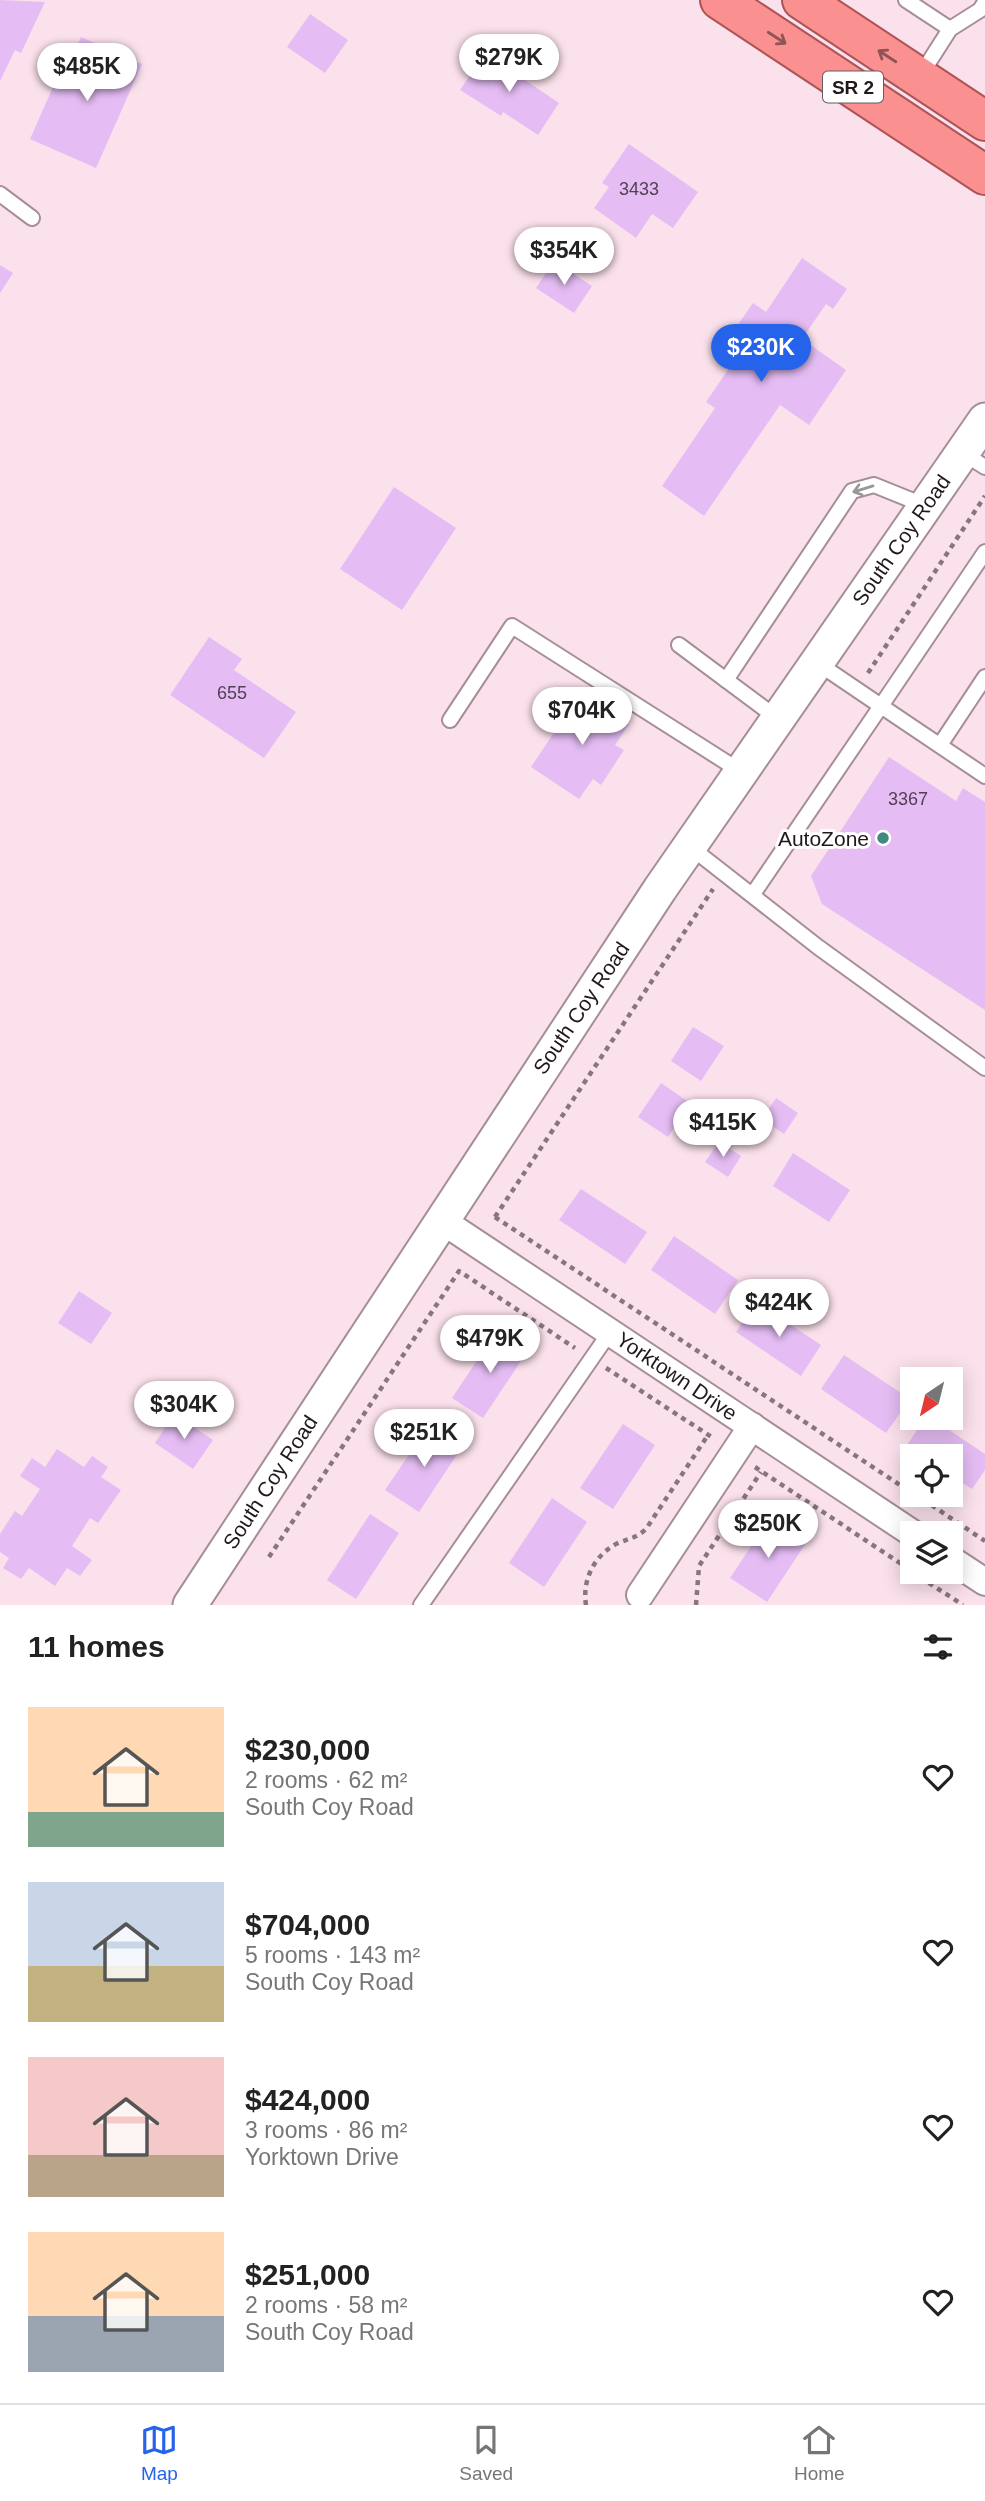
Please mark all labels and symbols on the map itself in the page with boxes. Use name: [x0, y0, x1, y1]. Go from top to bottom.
one-way arrow: [767, 30, 786, 45]
pin: $279K: [460, 34, 558, 94]
pin: $485K: [38, 43, 136, 103]
one-way arrow: [878, 49, 897, 63]
road number: SR 2: [823, 72, 883, 102]
house number: 3433: [619, 179, 659, 199]
pin: $354K: [515, 228, 613, 287]
pin: $230K: [712, 324, 810, 384]
street label: South Coy Road: [847, 470, 955, 610]
one-way arrow: [852, 483, 874, 496]
house number: 655: [217, 683, 247, 703]
pin: $704K: [533, 688, 631, 747]
house number: 3367: [888, 789, 928, 809]
place label: AutoZone: [778, 827, 869, 850]
marker: AutoZone: [875, 830, 891, 846]
street label: South Coy Road: [528, 938, 634, 1078]
pin: $415K: [674, 1100, 772, 1159]
pin: $424K: [730, 1280, 828, 1339]
pin: $479K: [441, 1316, 539, 1375]
street label: Yorktown Drive: [612, 1327, 742, 1425]
north arrow: [900, 1367, 962, 1430]
pin: $304K: [135, 1382, 233, 1441]
pin: $251K: [375, 1410, 473, 1469]
street label: South Coy Road: [218, 1411, 322, 1553]
pin: $250K: [719, 1500, 817, 1560]

